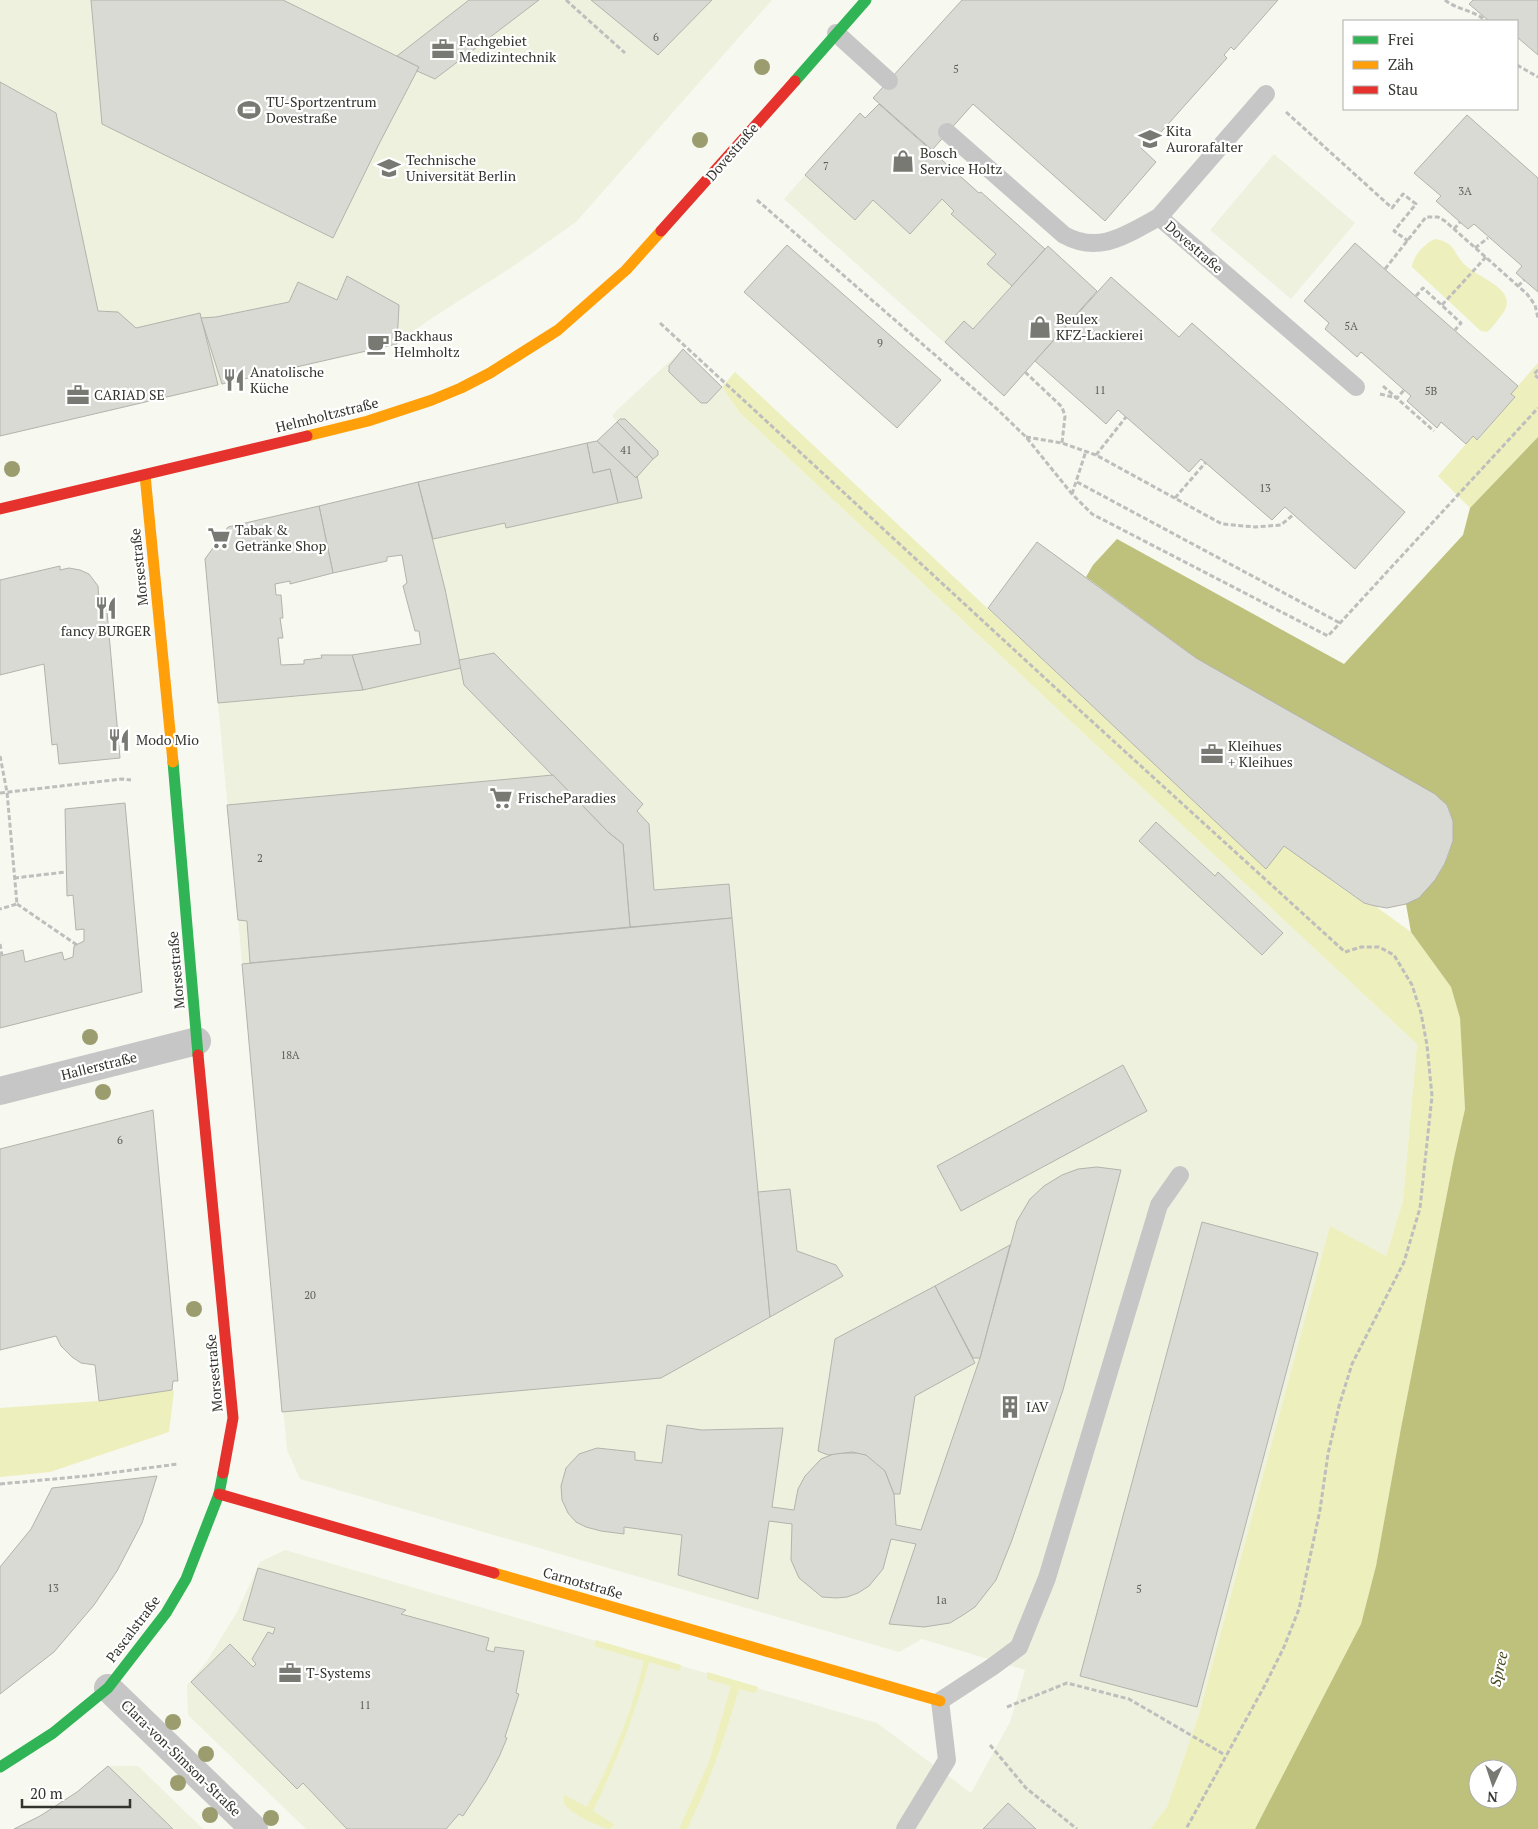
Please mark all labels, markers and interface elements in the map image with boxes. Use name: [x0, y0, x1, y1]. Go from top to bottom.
legend: [1343, 20, 1518, 110]
text: Frei: [1388, 29, 1414, 49]
house number: 6: [653, 30, 659, 44]
place label: Fachgebiet Medizintechnik: [459, 31, 557, 66]
office icon: Fachgebiet Medizintechnik: [430, 36, 456, 62]
text: Zäh: [1388, 54, 1414, 74]
house number: 5: [953, 62, 959, 76]
text: Stau: [1388, 79, 1418, 99]
place label: TU-Sportzentrum Dovestraße: [266, 92, 376, 127]
sports icon: TU-Sportzentrum Dovestraße: [236, 97, 262, 123]
street label: Dovestraße: [701, 119, 762, 185]
place label: Kita Aurorafalter: [1166, 121, 1243, 156]
school or university icon: Kita Aurorafalter: [1137, 126, 1163, 152]
place label: Bosch Service Holtz: [920, 143, 1003, 178]
shop icon: Bosch Service Holtz: [890, 148, 916, 174]
place label: Technische Universität Berlin: [406, 150, 517, 185]
school or university icon: Technische Universität Berlin: [376, 155, 402, 181]
house number: 7: [823, 159, 829, 173]
house number: 3A: [1458, 184, 1472, 198]
street label: Dovestraße: [1161, 216, 1227, 277]
place label: Beulex KFZ-Lackierei: [1056, 309, 1143, 344]
shop icon: Beulex KFZ-Lackierei: [1027, 314, 1053, 340]
house number: 5A: [1344, 319, 1358, 333]
place label: Backhaus Helmholtz: [394, 326, 460, 361]
cafe icon: Backhaus Helmholtz: [365, 331, 391, 357]
house number: 9: [877, 336, 883, 350]
place label: Anatolische Küche: [250, 362, 324, 397]
restaurant icon: Anatolische Küche: [221, 367, 247, 393]
office icon: CARIAD SE: [65, 382, 91, 408]
house number: 11: [1094, 383, 1106, 397]
house number: 5B: [1425, 384, 1438, 398]
place label: CARIAD SE: [94, 385, 165, 404]
street label: Helmholtzstraße: [273, 393, 380, 436]
house number: 41: [620, 443, 632, 457]
house number: 13: [1259, 481, 1271, 495]
place label: Tabak & Getränke Shop: [235, 520, 327, 555]
supermarket icon: Tabak & Getränke Shop: [206, 525, 232, 551]
street label: Morsestraße: [125, 527, 152, 607]
restaurant icon: fancy BURGER: [93, 595, 119, 621]
place label: fancy BURGER: [61, 621, 151, 640]
restaurant icon: Modo Mio: [106, 727, 132, 753]
place label: Modo Mio: [136, 730, 199, 749]
place label: Kleihues + Kleihues: [1228, 736, 1293, 771]
office icon: Kleihues + Kleihues: [1199, 741, 1225, 767]
supermarket icon: FrischeParadies: [488, 785, 514, 811]
place label: FrischeParadies: [518, 788, 616, 807]
house number: 2: [257, 851, 263, 865]
street label: Morsestraße: [163, 930, 188, 1010]
street label: Hallerstraße: [59, 1047, 139, 1084]
house number: 18A: [280, 1048, 300, 1062]
house number: 6: [117, 1133, 123, 1147]
house number: 20: [304, 1288, 316, 1302]
street label: Morsestraße: [201, 1333, 226, 1413]
building icon: IAV: [997, 1394, 1023, 1420]
place label: IAV: [1026, 1397, 1049, 1416]
street label: Carnotstraße: [541, 1562, 625, 1603]
house number: 13: [47, 1581, 59, 1595]
house number: 5: [1136, 1582, 1142, 1596]
street label: Pascalstraße: [101, 1591, 164, 1666]
house number: 1a: [935, 1593, 947, 1607]
water label: Spree: [1484, 1649, 1512, 1688]
office icon: T-Systems: [277, 1660, 303, 1686]
place label: T-Systems: [306, 1663, 371, 1682]
street label: Clara-von-Simson-Straße: [117, 1695, 246, 1820]
house number: 11: [359, 1698, 371, 1712]
north arrow: [1468, 1759, 1518, 1809]
scale bar: [22, 1776, 130, 1808]
text: 20 m: [30, 1783, 63, 1803]
text: N: [1486, 1788, 1498, 1807]

